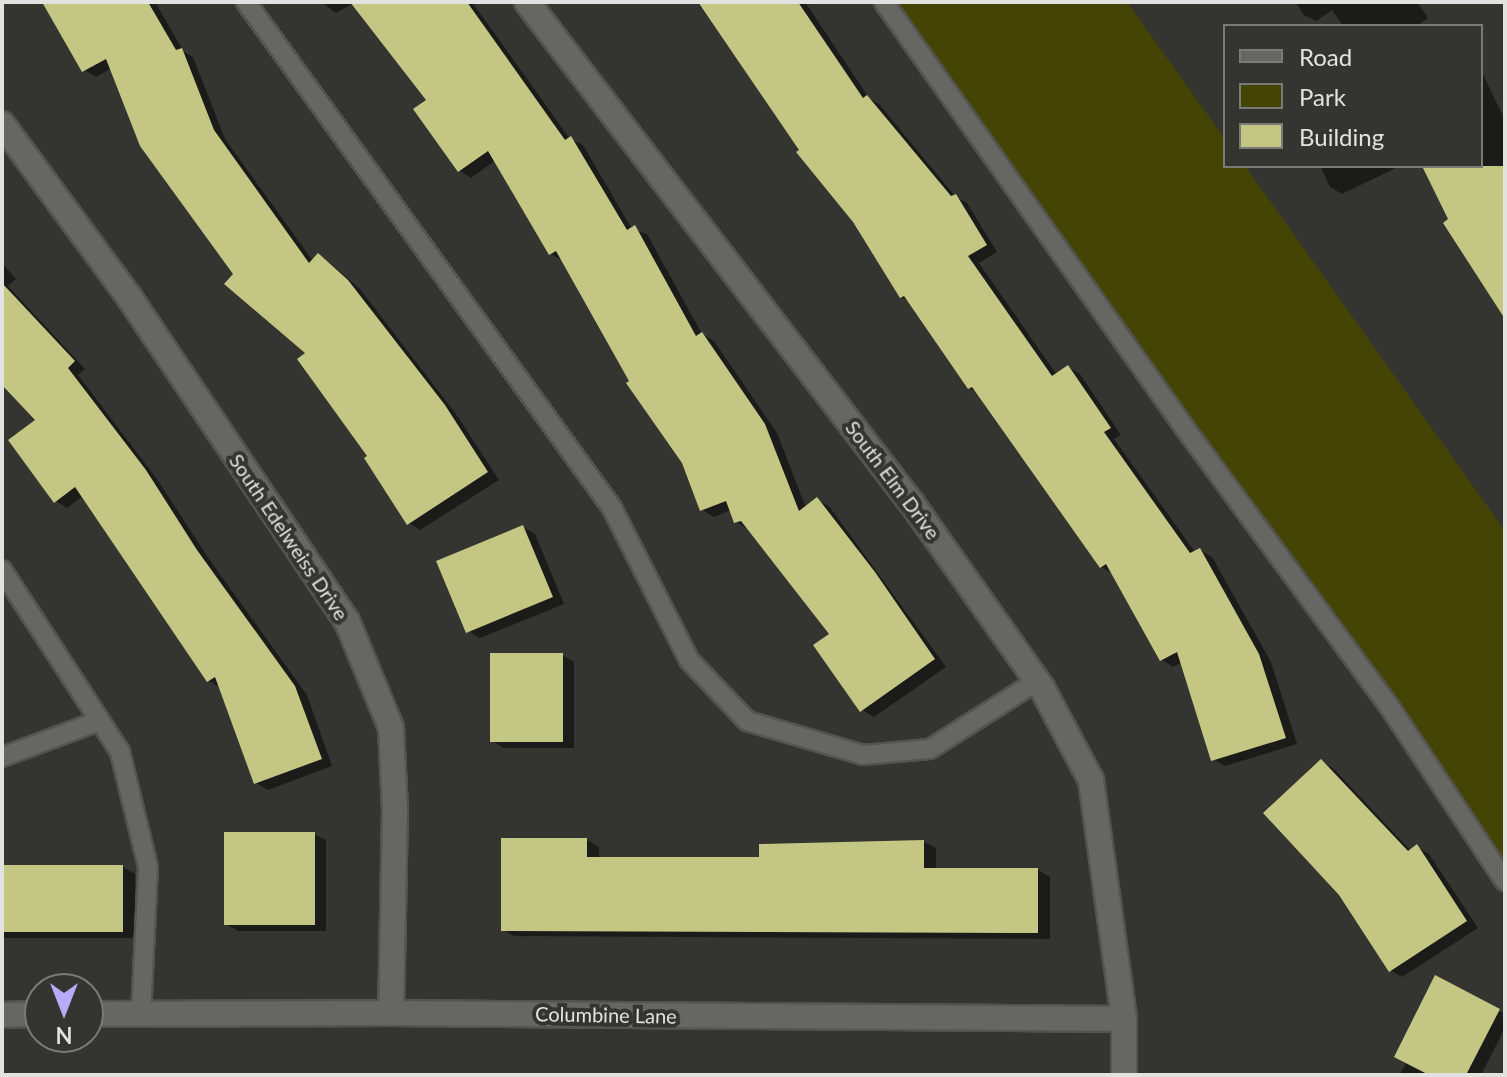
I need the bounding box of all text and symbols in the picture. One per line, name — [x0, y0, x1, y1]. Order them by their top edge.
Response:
legend — [1223, 24, 1483, 168]
text: Road — [1299, 42, 1352, 71]
text: Park — [1299, 82, 1346, 111]
text: Building — [1299, 122, 1384, 151]
street label: South Elm Drive — [841, 416, 945, 544]
street label: South Edelweiss Drive — [224, 449, 354, 625]
north arrow — [24, 973, 104, 1053]
street label: Columbine Lane — [535, 1002, 677, 1028]
text: N — [56, 1022, 72, 1049]

